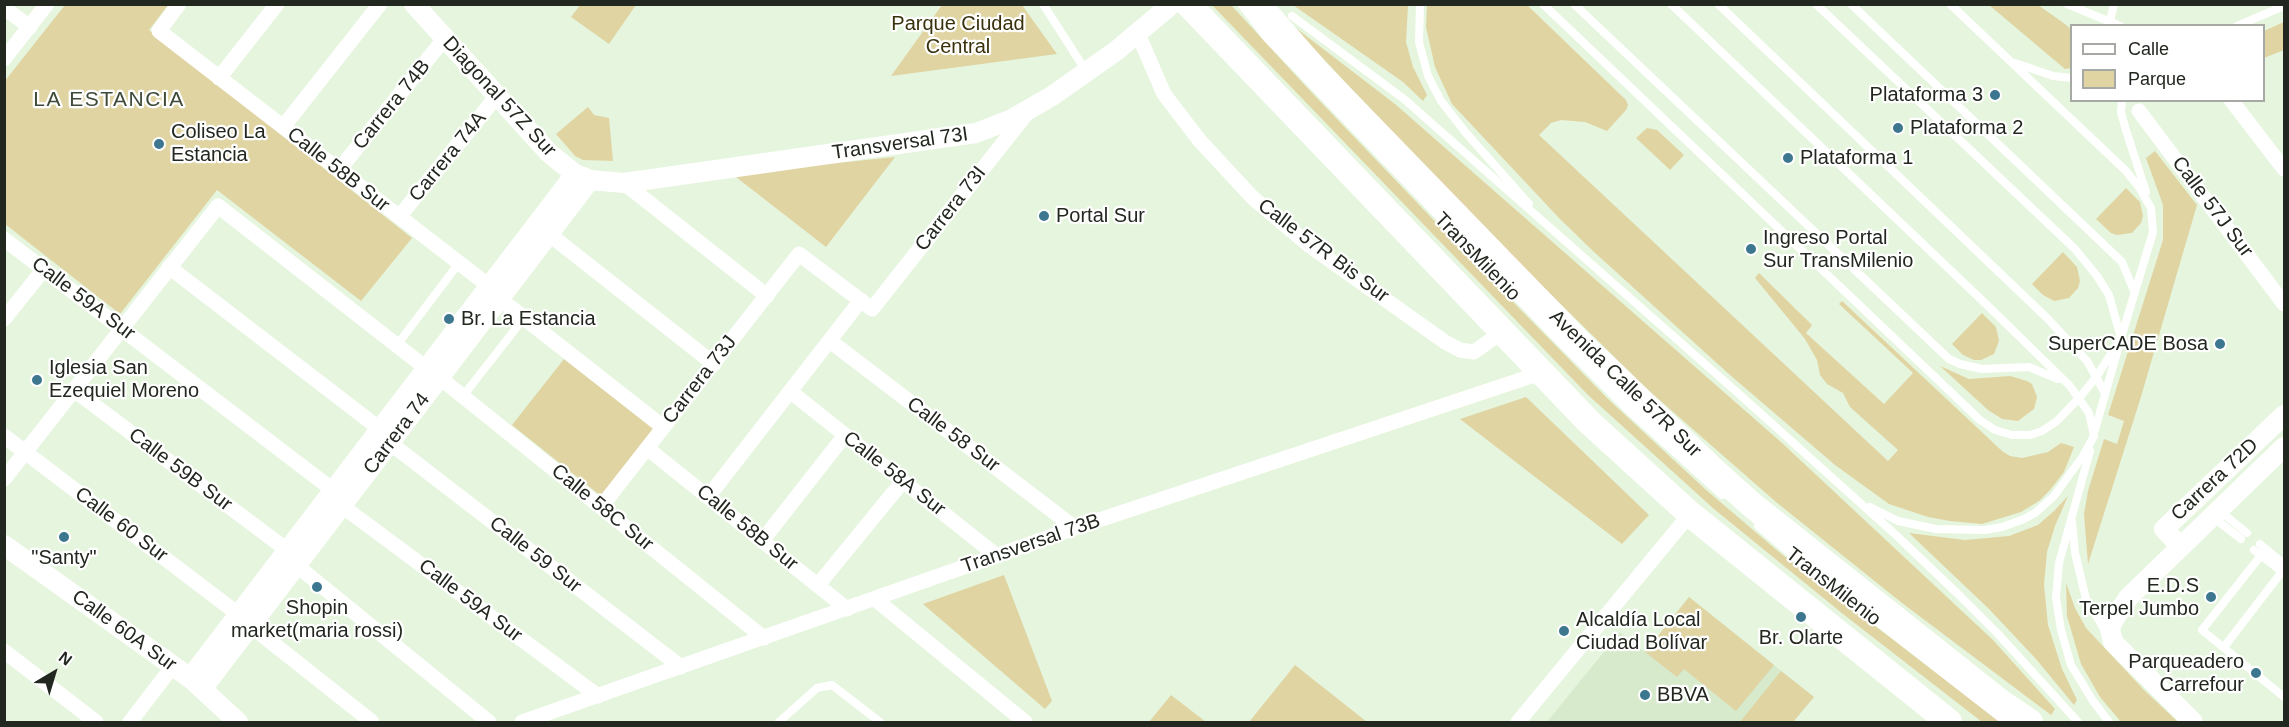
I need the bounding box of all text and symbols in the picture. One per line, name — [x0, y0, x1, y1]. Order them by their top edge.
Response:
park label: Parque Ciudad Central — [891, 12, 1025, 59]
legend — [2070, 24, 2265, 102]
street label: Diagonal 57Z Sur — [437, 32, 561, 162]
text: Calle — [2128, 39, 2169, 59]
street label: Carrera 74B — [348, 55, 436, 155]
text: Parque — [2128, 69, 2186, 89]
place label: Plataforma 3 — [1870, 83, 1983, 107]
district label: LA ESTANCIA — [33, 87, 185, 113]
marker: Plataforma 3 — [1988, 88, 2002, 102]
street label: Carrera 74A — [404, 107, 492, 207]
place label: Plataforma 2 — [1910, 116, 2023, 140]
place label: Coliseo La Estancia — [171, 120, 266, 167]
marker: Plataforma 2 — [1891, 121, 1905, 135]
street label: Calle 58B Sur — [282, 123, 394, 217]
street label: Transversal 73I — [830, 123, 970, 165]
marker: Coliseo La Estancia — [152, 137, 166, 151]
place label: Plataforma 1 — [1800, 146, 1913, 170]
marker: Plataforma 1 — [1781, 151, 1795, 165]
street label: Calle 57J Sur — [2166, 152, 2258, 262]
street label: Carrera 73I — [910, 162, 992, 256]
street label: Calle 57R Bis Sur — [1253, 194, 1393, 308]
place label: Portal Sur — [1056, 204, 1145, 228]
street label: TransMilenio — [1429, 208, 1525, 306]
marker: Portal Sur — [1037, 209, 1051, 223]
place label: Ingreso Portal Sur TransMilenio — [1763, 226, 1913, 273]
marker: Ingreso Portal Sur TransMilenio — [1744, 242, 1758, 256]
street label: Calle 59A Sur — [27, 252, 139, 346]
street label: Avenida Calle 57R Sur — [1544, 305, 1706, 463]
place label: Br. La Estancia — [461, 307, 596, 331]
marker: Br. La Estancia — [442, 312, 456, 326]
street label: Carrera 73J — [658, 331, 742, 429]
place label: SuperCADE Bosa — [2048, 332, 2208, 356]
marker: SuperCADE Bosa — [2213, 337, 2227, 351]
place label: Iglesia San Ezequiel Moreno — [49, 356, 199, 403]
marker: Iglesia San Ezequiel Moreno — [30, 373, 44, 387]
street label: Carrera 74 — [359, 389, 435, 479]
street label: Calle 58 Sur — [902, 392, 1004, 478]
street label: Calle 59B Sur — [124, 423, 236, 517]
street label: Calle 58A Sur — [838, 427, 950, 521]
street label: Carrera 72D — [2167, 434, 2263, 526]
street label: Calle 58C Sur — [546, 459, 658, 557]
street label: Calle 58B Sur — [691, 480, 803, 576]
street label: Calle 60 Sur — [70, 482, 172, 568]
street label: Transversal 73B — [959, 509, 1103, 579]
street label: Calle 59 Sur — [484, 512, 586, 598]
marker: "Santy" — [57, 530, 71, 544]
street label: TransMilenio — [1781, 543, 1885, 631]
place label: "Santy" — [31, 546, 97, 570]
street label: Calle 59A Sur — [414, 554, 526, 648]
place label: E.D.S Terpel Jumbo — [2079, 574, 2199, 621]
marker: Shopin market(maria rossi) — [310, 580, 324, 594]
street label: Calle 60A Sur — [67, 585, 181, 677]
marker: E.D.S Terpel Jumbo — [2204, 590, 2218, 604]
place label: Shopin market(maria rossi) — [231, 596, 403, 643]
place label: Alcaldía Local Ciudad Bolívar — [1576, 608, 1707, 655]
marker: Br. Olarte — [1794, 610, 1808, 624]
marker: Alcaldía Local Ciudad Bolívar — [1557, 624, 1571, 638]
place label: Br. Olarte — [1759, 626, 1843, 650]
north arrow — [24, 643, 84, 703]
text: N — [56, 648, 75, 669]
place label: Parqueadero Carrefour — [2128, 650, 2244, 697]
marker: Parqueadero Carrefour — [2249, 666, 2263, 680]
place label: BBVA — [1657, 683, 1709, 707]
marker: BBVA — [1638, 688, 1652, 702]

